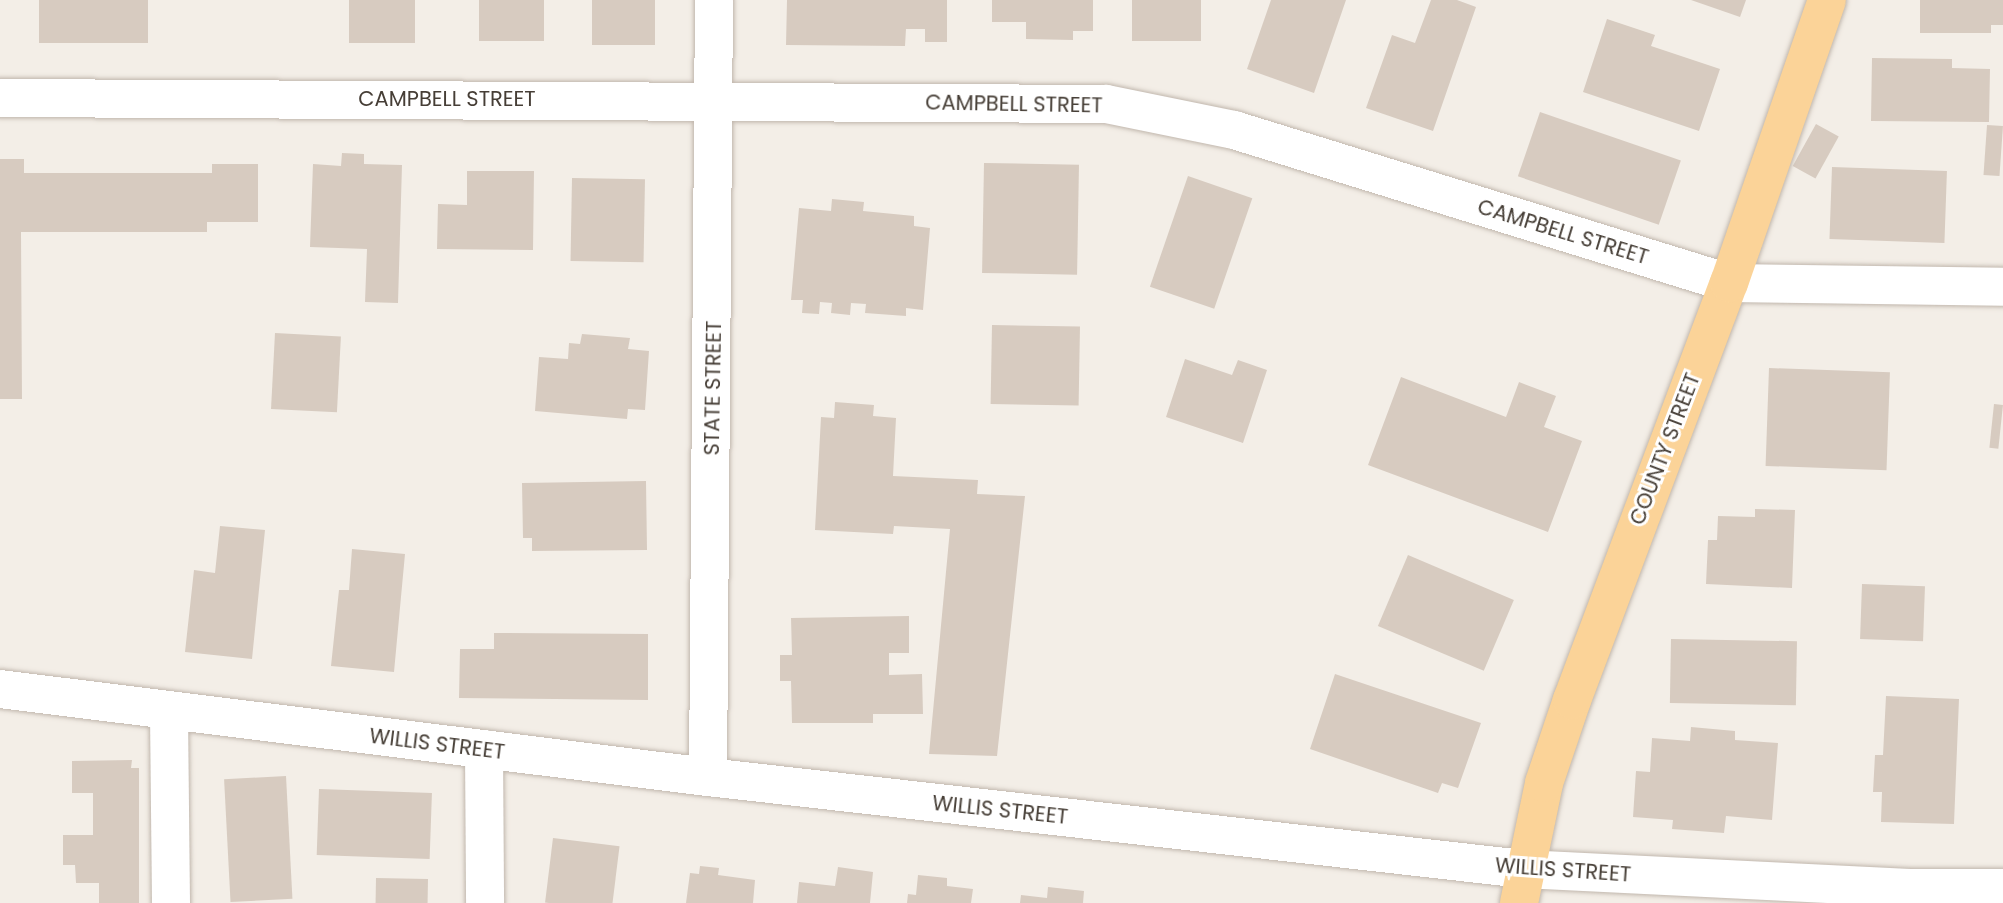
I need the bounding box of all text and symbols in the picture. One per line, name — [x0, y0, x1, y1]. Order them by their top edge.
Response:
street label: CAMPBELL STREET — [358, 86, 536, 112]
street label: CAMPBELL STREET — [925, 90, 1103, 118]
street label: CAMPBELL STREET — [1475, 194, 1651, 270]
street label: STATE STREET — [699, 320, 727, 456]
street label: COUNTY STREET — [1625, 370, 1705, 528]
street label: WILLIS STREET — [368, 723, 506, 765]
street label: WILLIS STREET — [931, 790, 1069, 830]
street label: WILLIS STREET — [1494, 853, 1632, 887]

